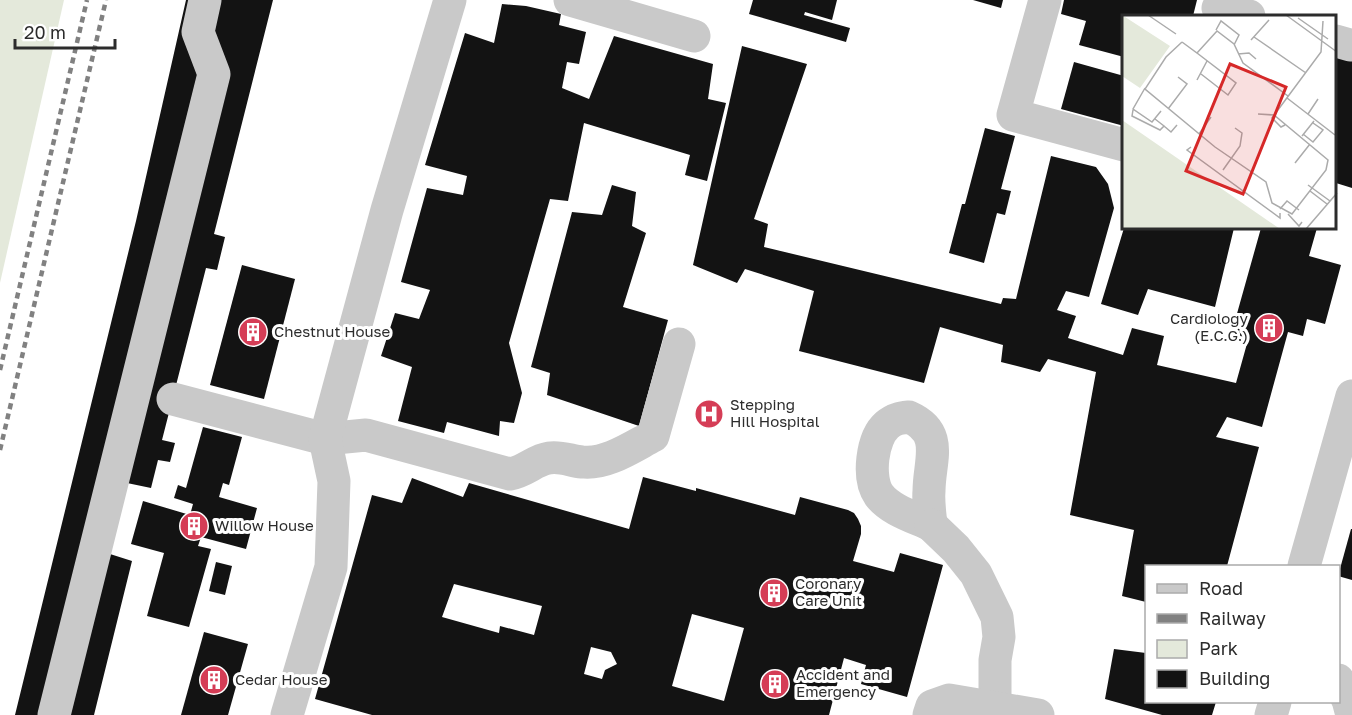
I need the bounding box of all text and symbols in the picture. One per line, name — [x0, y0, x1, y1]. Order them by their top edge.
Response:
scale bar — [15, 12, 116, 50]
inset map — [1122, 15, 1337, 230]
text: 20 m — [24, 21, 66, 43]
place label: Cardiology (E.C.G.) — [1170, 309, 1249, 344]
building icon: Cardiology (E.C.G.) — [1253, 312, 1285, 344]
building icon: Chestnut House — [237, 316, 269, 348]
place label: Chestnut House — [274, 322, 391, 340]
place label: Stepping Hill Hospital — [730, 395, 820, 430]
hospital icon: Stepping Hill Hospital — [693, 398, 725, 430]
building icon: Willow House — [178, 510, 210, 542]
place label: Willow House — [215, 516, 314, 534]
legend — [1145, 565, 1340, 703]
place label: Coronary Care Unit — [795, 574, 862, 609]
building icon: Coronary Care Unit — [758, 577, 790, 609]
text: Road — [1199, 577, 1243, 599]
text: Railway — [1199, 607, 1266, 629]
text: Park — [1199, 637, 1238, 659]
building icon: Cedar House — [198, 664, 230, 696]
place label: Accident and Emergency — [796, 665, 890, 700]
text: Building — [1199, 667, 1270, 689]
building icon: Accident and Emergency — [759, 668, 791, 700]
place label: Cedar House — [235, 670, 328, 688]

